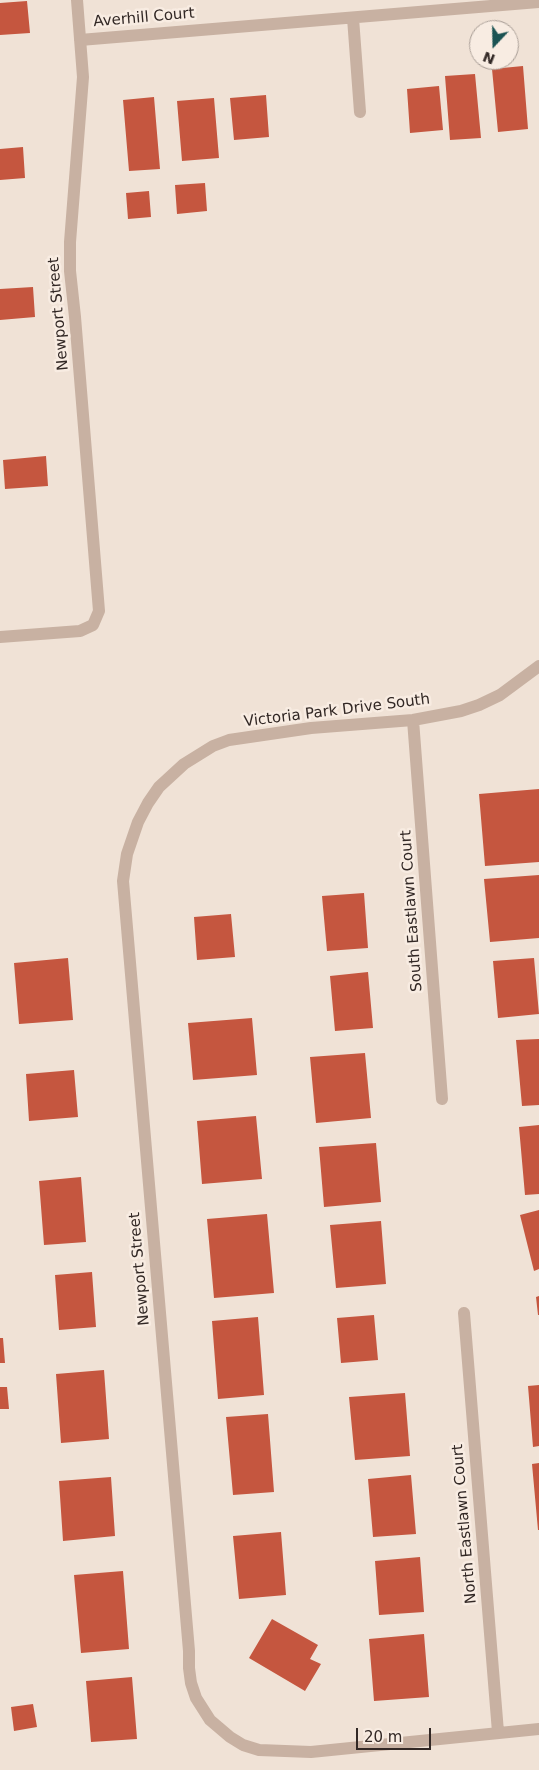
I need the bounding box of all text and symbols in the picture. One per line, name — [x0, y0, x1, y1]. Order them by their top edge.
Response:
street label: Averhill Court — [93, 5, 195, 31]
north arrow — [469, 20, 519, 70]
text: N — [481, 49, 497, 68]
street label: Newport Street — [45, 257, 73, 371]
street label: Victoria Park Drive South — [243, 691, 431, 731]
street label: South Eastlawn Court — [397, 830, 427, 992]
street label: Newport Street — [126, 1212, 154, 1326]
street label: North Eastlawn Court — [449, 1443, 481, 1605]
scale bar — [359, 1718, 434, 1750]
text: 20 m — [364, 1728, 402, 1746]

